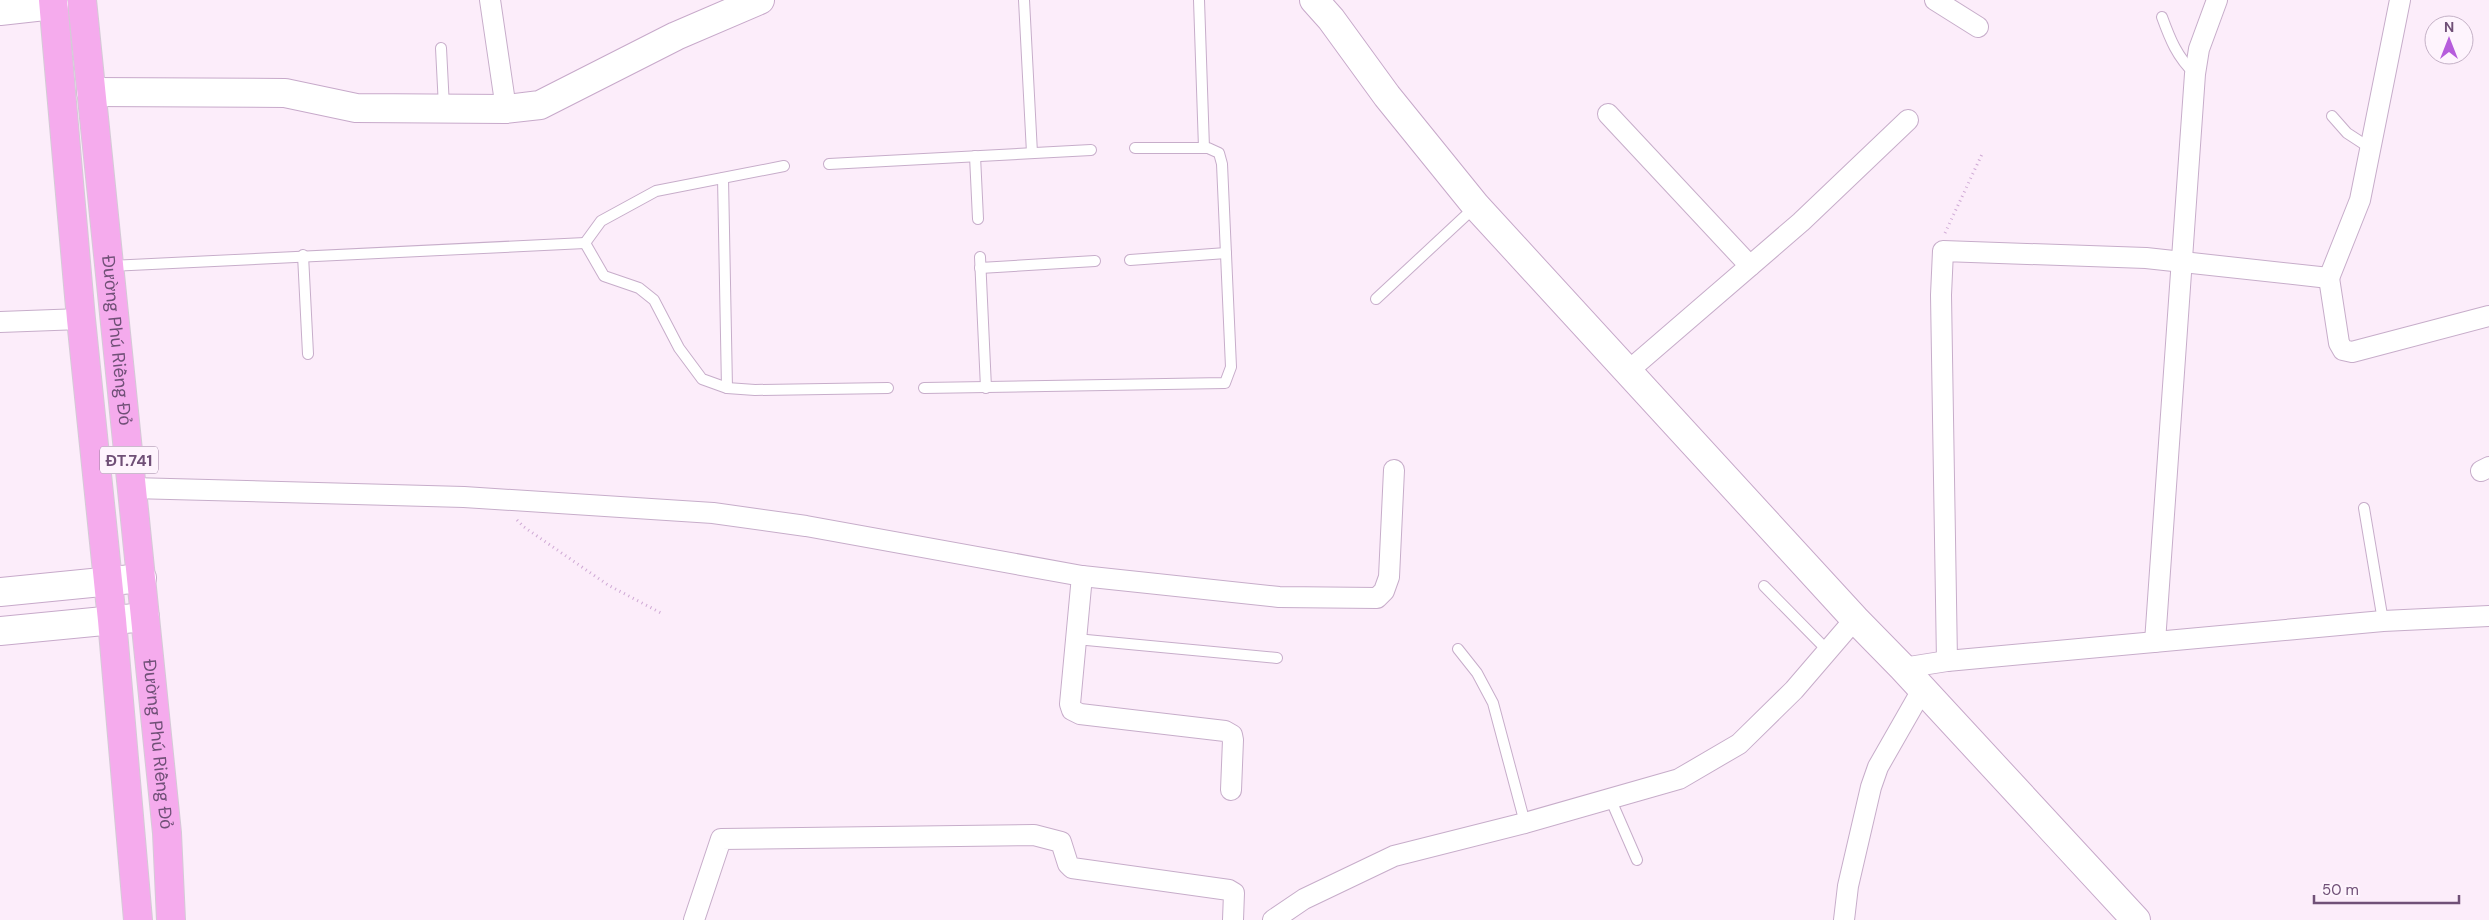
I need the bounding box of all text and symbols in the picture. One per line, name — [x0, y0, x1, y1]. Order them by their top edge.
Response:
north arrow — [2424, 15, 2474, 65]
text: N — [2444, 18, 2454, 36]
street label: Đường Phú Riềng Đỏ — [96, 254, 137, 427]
road number: ĐT.741 — [100, 446, 158, 474]
street label: Đường Phú Riềng Đỏ — [137, 658, 179, 830]
scale bar — [2314, 872, 2459, 904]
text: 50 m — [2322, 880, 2359, 900]

